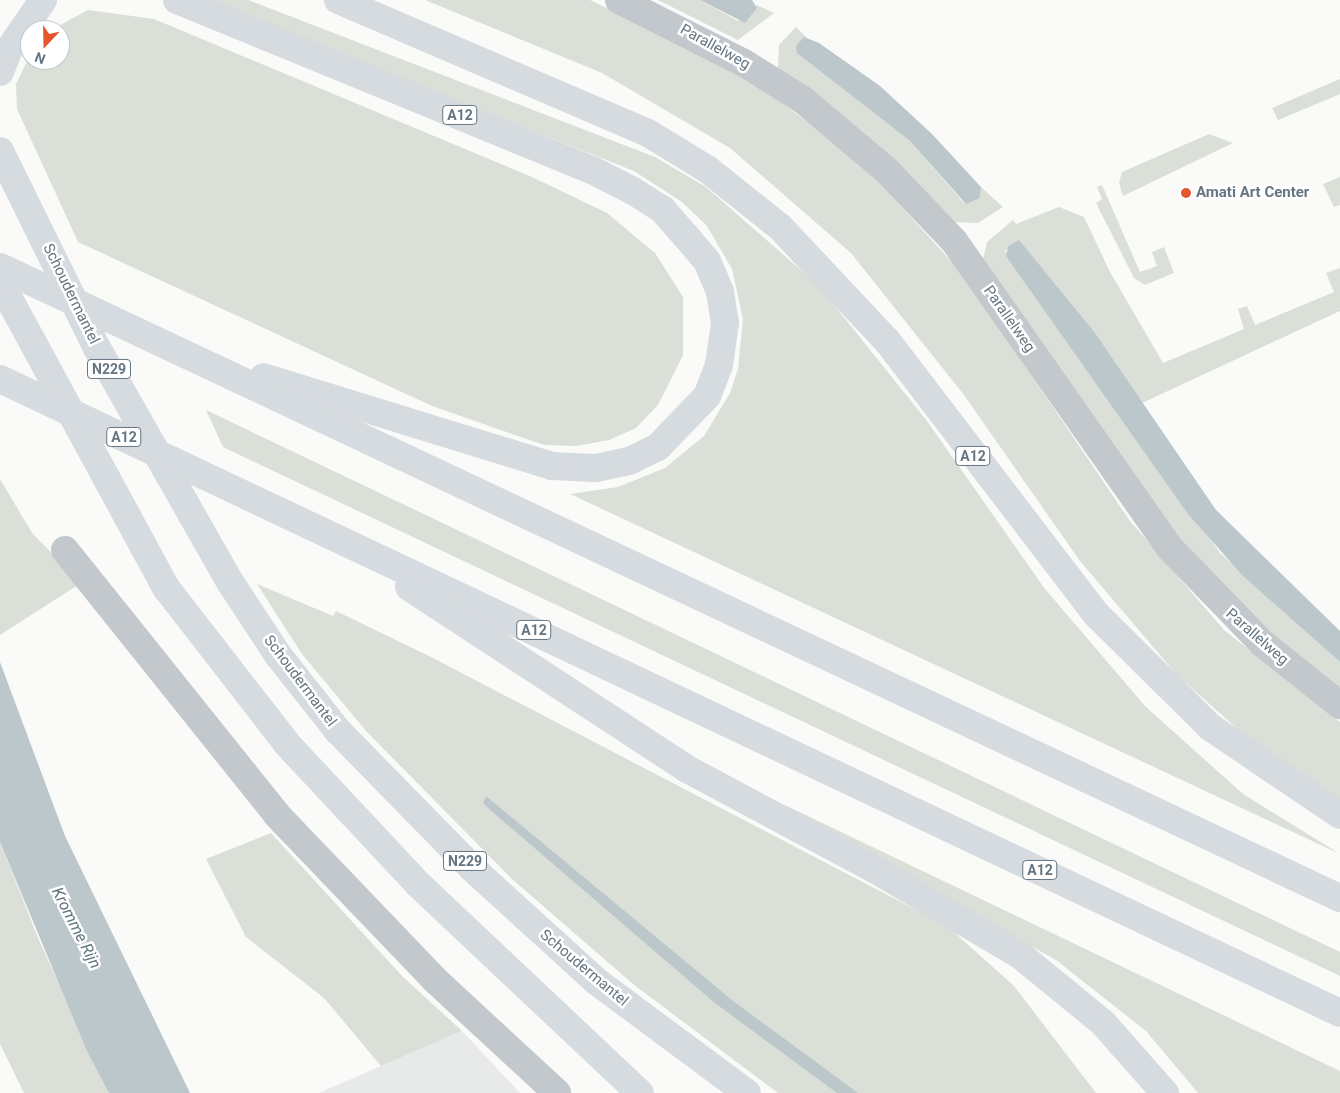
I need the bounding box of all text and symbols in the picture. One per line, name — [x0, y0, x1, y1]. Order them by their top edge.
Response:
north arrow — [20, 20, 70, 70]
street label: Parallelweg — [677, 20, 753, 74]
text: N — [33, 49, 47, 67]
road number: A12 — [441, 104, 479, 126]
place label: Amati Art Center — [1196, 184, 1309, 202]
marker: Amati Art Center — [1180, 187, 1192, 199]
street label: Schoudermantel — [39, 241, 103, 347]
street label: Parallelweg — [980, 282, 1038, 356]
road number: N229 — [86, 358, 132, 380]
road number: A12 — [105, 426, 143, 448]
road number: A12 — [954, 444, 992, 468]
street label: Parallelweg — [1222, 605, 1292, 669]
road number: A12 — [515, 618, 553, 642]
street label: Schoudermantel — [260, 632, 340, 730]
road number: N229 — [442, 849, 488, 872]
road number: A12 — [1021, 858, 1059, 882]
water label: Kromme Rijn — [47, 884, 105, 972]
street label: Schoudermantel — [536, 926, 632, 1010]

